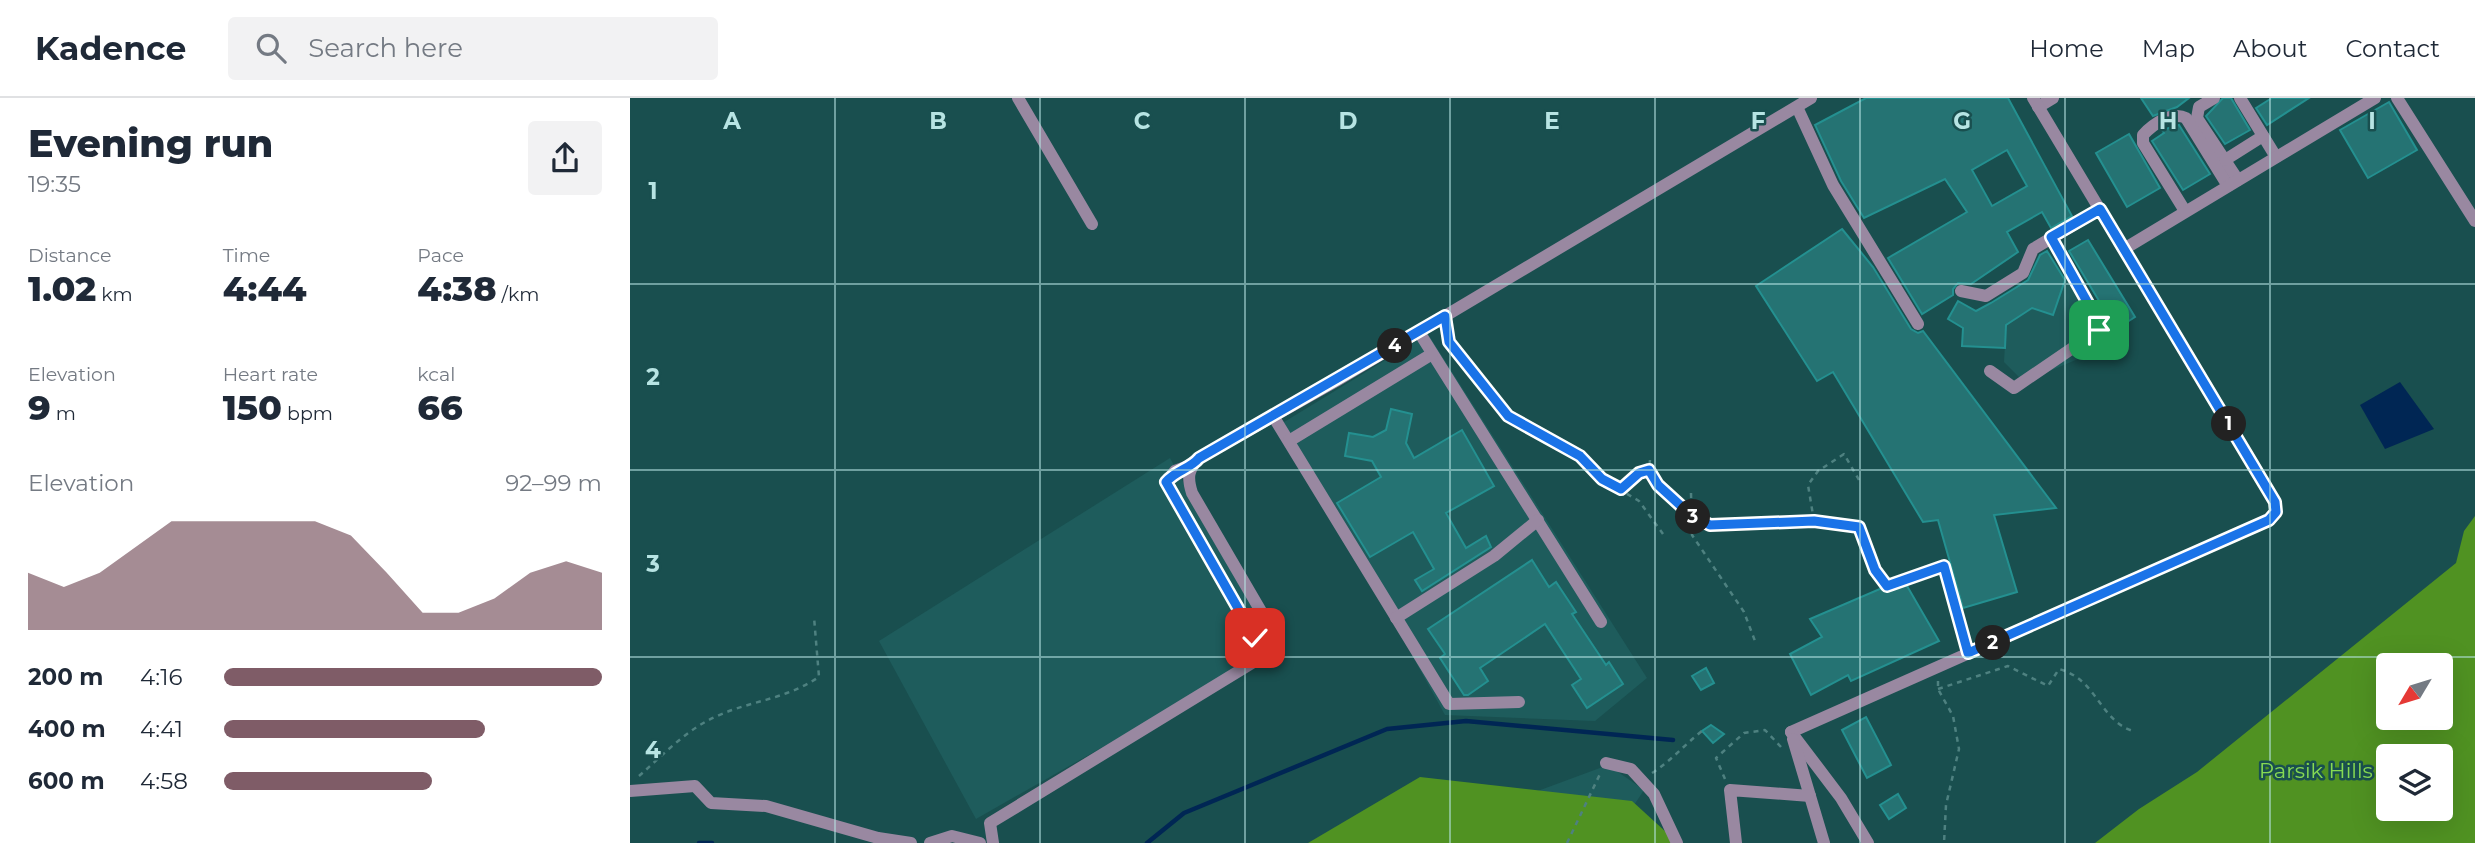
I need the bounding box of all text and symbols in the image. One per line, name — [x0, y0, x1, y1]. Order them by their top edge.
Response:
search box — [228, 17, 718, 80]
text: Kadence — [35, 28, 186, 68]
icon: search — [252, 29, 290, 67]
text: Search here — [308, 32, 463, 64]
text: Home — [2029, 34, 2104, 63]
text: Map — [2142, 34, 2195, 63]
text: About — [2233, 34, 2307, 63]
text: Contact — [2345, 34, 2440, 63]
text: A — [722, 107, 741, 135]
text: B — [929, 107, 947, 135]
text: C — [1134, 107, 1151, 135]
text: D — [1339, 107, 1358, 135]
text: E — [1544, 107, 1560, 135]
text: F — [1751, 107, 1766, 135]
text: G — [1953, 107, 1971, 135]
text: H — [2159, 107, 2177, 135]
text: I — [2368, 107, 2376, 135]
text: Evening run — [28, 120, 273, 167]
button: share — [528, 121, 602, 195]
text: 19:35 — [28, 170, 81, 198]
text: 1 — [648, 177, 658, 205]
text: Distance — [28, 244, 111, 267]
text: Time — [223, 244, 270, 267]
text: Pace — [417, 244, 464, 267]
text: 1.02 — [28, 267, 96, 310]
text: 4:44 — [223, 267, 306, 310]
text: 4:38 — [417, 267, 497, 310]
text: km — [96, 283, 133, 306]
text: /km — [497, 283, 539, 306]
pin — [2069, 300, 2129, 360]
icon: arrive — [2080, 311, 2118, 349]
pin: 4 — [1378, 328, 1412, 364]
text: 4 — [1388, 334, 1401, 357]
text: Elevation — [28, 363, 116, 386]
text: Heart rate — [223, 363, 318, 386]
text: kcal — [417, 363, 455, 386]
text: 2 — [646, 363, 660, 391]
text: 9 — [28, 386, 51, 429]
text: 150 — [223, 386, 282, 429]
text: 66 — [417, 386, 463, 429]
text: m — [51, 402, 76, 425]
text: bpm — [282, 402, 333, 425]
pin: 1 — [2212, 406, 2246, 442]
text: 1 — [2225, 412, 2232, 435]
text: Elevation — [28, 469, 134, 497]
text: 92–99 m — [505, 469, 602, 497]
pin: 3 — [1676, 500, 1710, 534]
text: 3 — [1687, 505, 1698, 528]
text: 3 — [645, 550, 660, 578]
pin — [1225, 608, 1285, 668]
icon: check — [1236, 619, 1274, 657]
pin: 2 — [1976, 626, 2010, 660]
text: 2 — [1987, 631, 1998, 654]
north arrow — [2376, 653, 2454, 730]
map controls — [2376, 653, 2453, 821]
text: 200 m — [28, 663, 103, 691]
text: 4:16 — [140, 663, 183, 691]
text: 400 m — [28, 715, 106, 743]
text: 4:41 — [140, 715, 183, 743]
text: 4 — [645, 736, 661, 764]
button: layers — [2376, 744, 2453, 821]
park label: Parsik Hills — [2259, 758, 2373, 783]
text: 600 m — [28, 767, 105, 795]
text: 4:58 — [140, 767, 188, 795]

